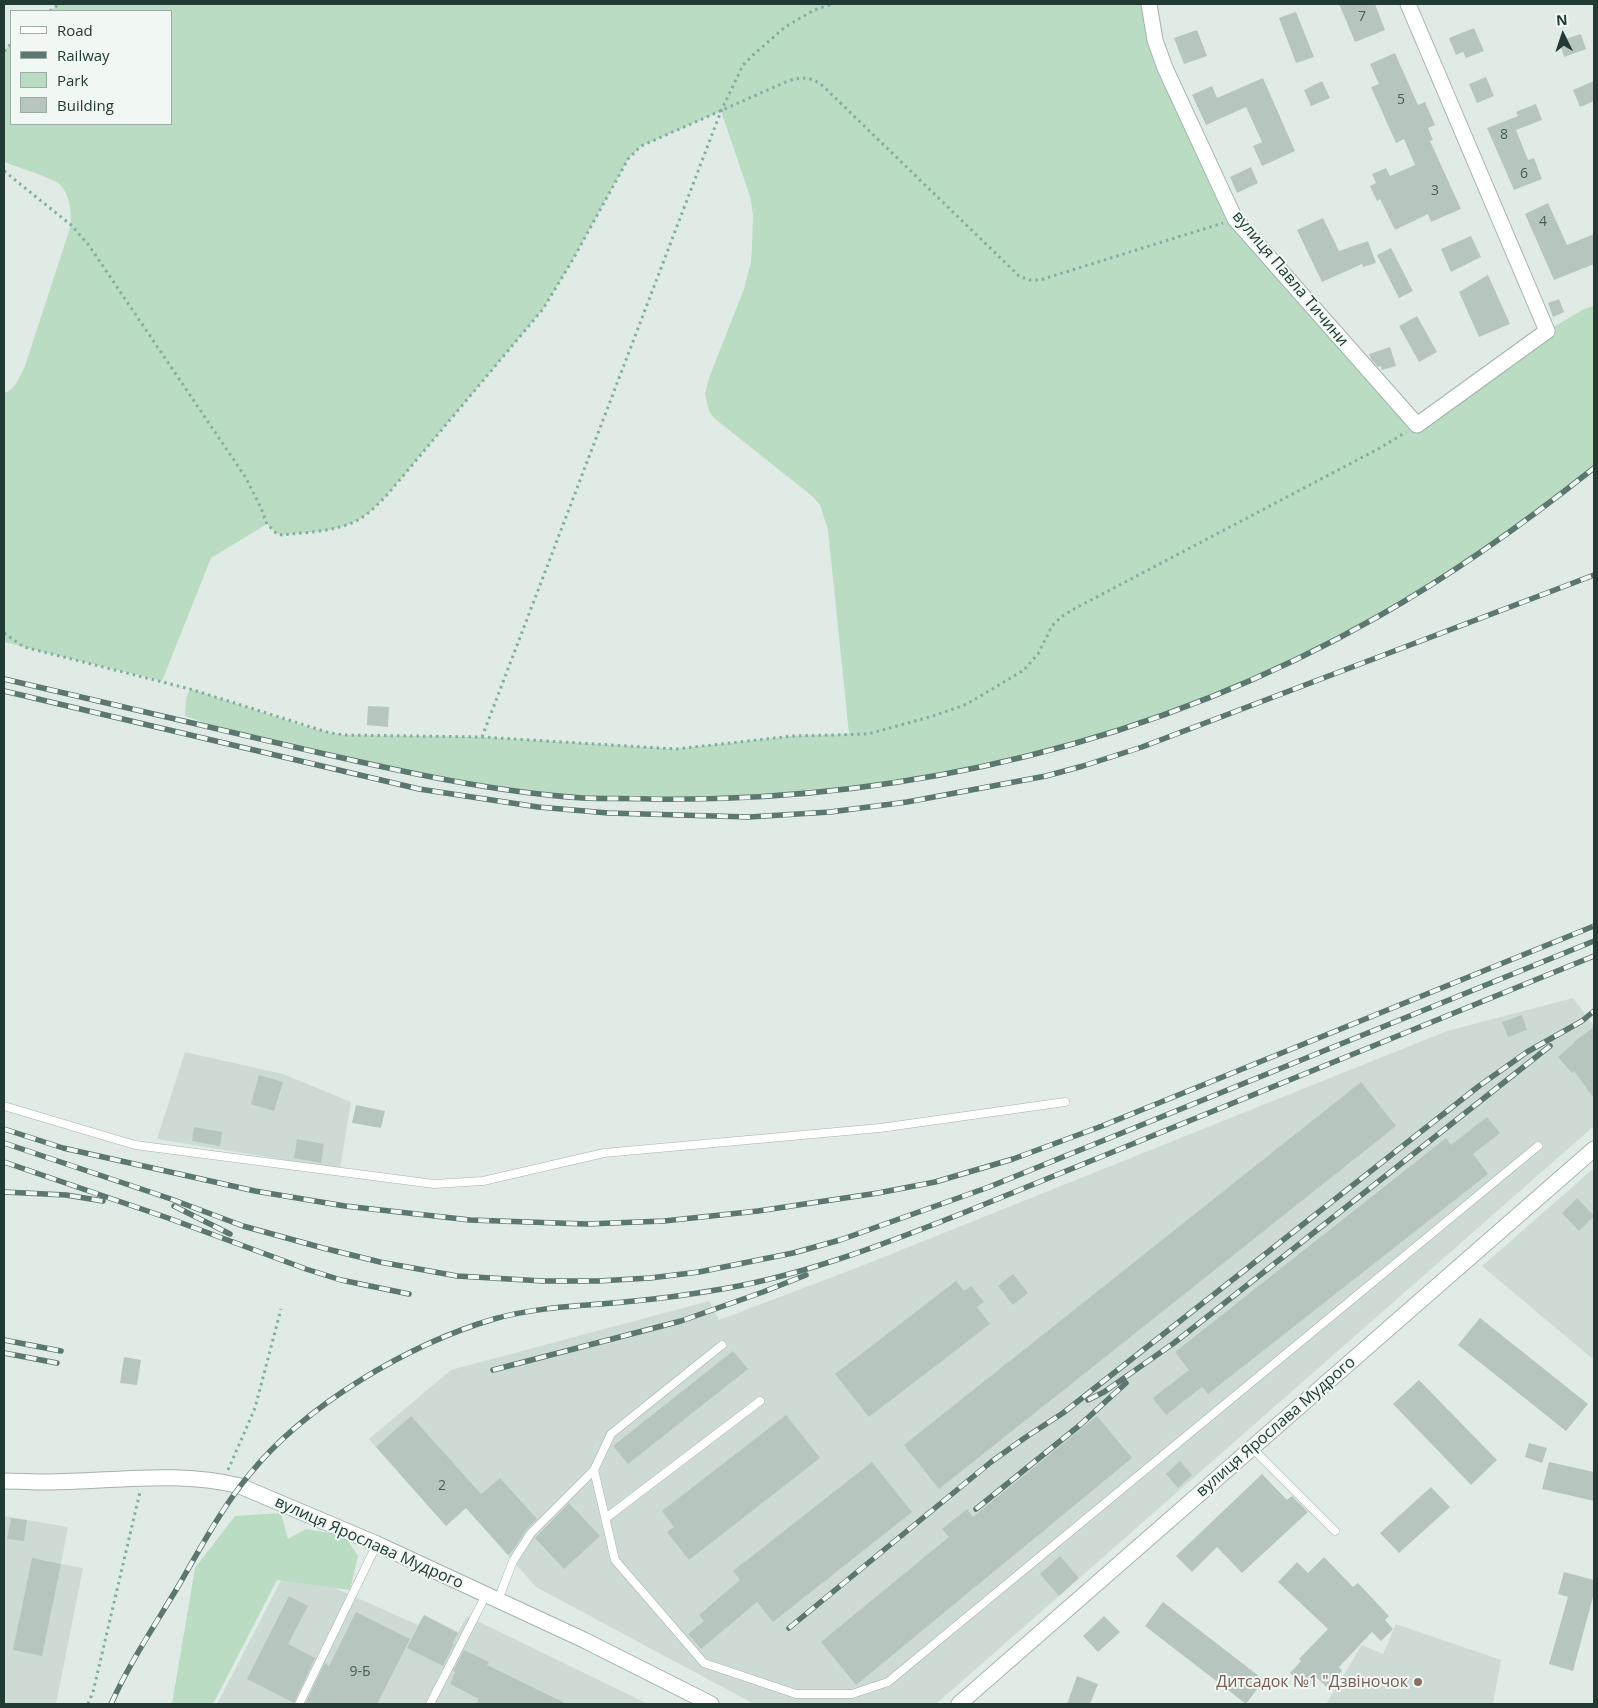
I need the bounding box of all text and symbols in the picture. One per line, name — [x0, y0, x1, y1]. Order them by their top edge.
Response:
house number: 7 — [1358, 9, 1366, 25]
legend — [10, 10, 172, 125]
north arrow — [1538, 10, 1588, 60]
text: N — [1556, 10, 1568, 29]
text: Road — [57, 20, 93, 40]
text: Railway — [57, 45, 110, 65]
text: Park — [57, 70, 88, 90]
house number: 5 — [1397, 92, 1405, 108]
text: Building — [57, 95, 114, 115]
house number: 8 — [1500, 127, 1508, 143]
house number: 6 — [1520, 166, 1528, 182]
house number: 3 — [1431, 183, 1439, 199]
street label: вулиця Павла Тичини — [1228, 207, 1352, 351]
house number: 4 — [1539, 214, 1547, 230]
street label: вулиця Ярослава Мудрого — [1193, 1353, 1359, 1501]
house number: 2 — [438, 1478, 446, 1494]
street label: вулиця Ярослава Мудрого — [272, 1493, 466, 1593]
house number: 9-Б — [349, 1664, 371, 1680]
place label: Дитсадок №1 "Дзвіночок — [1216, 1672, 1408, 1692]
marker: Дитсадок №1 "Дзвіночок — [1412, 1676, 1424, 1688]

